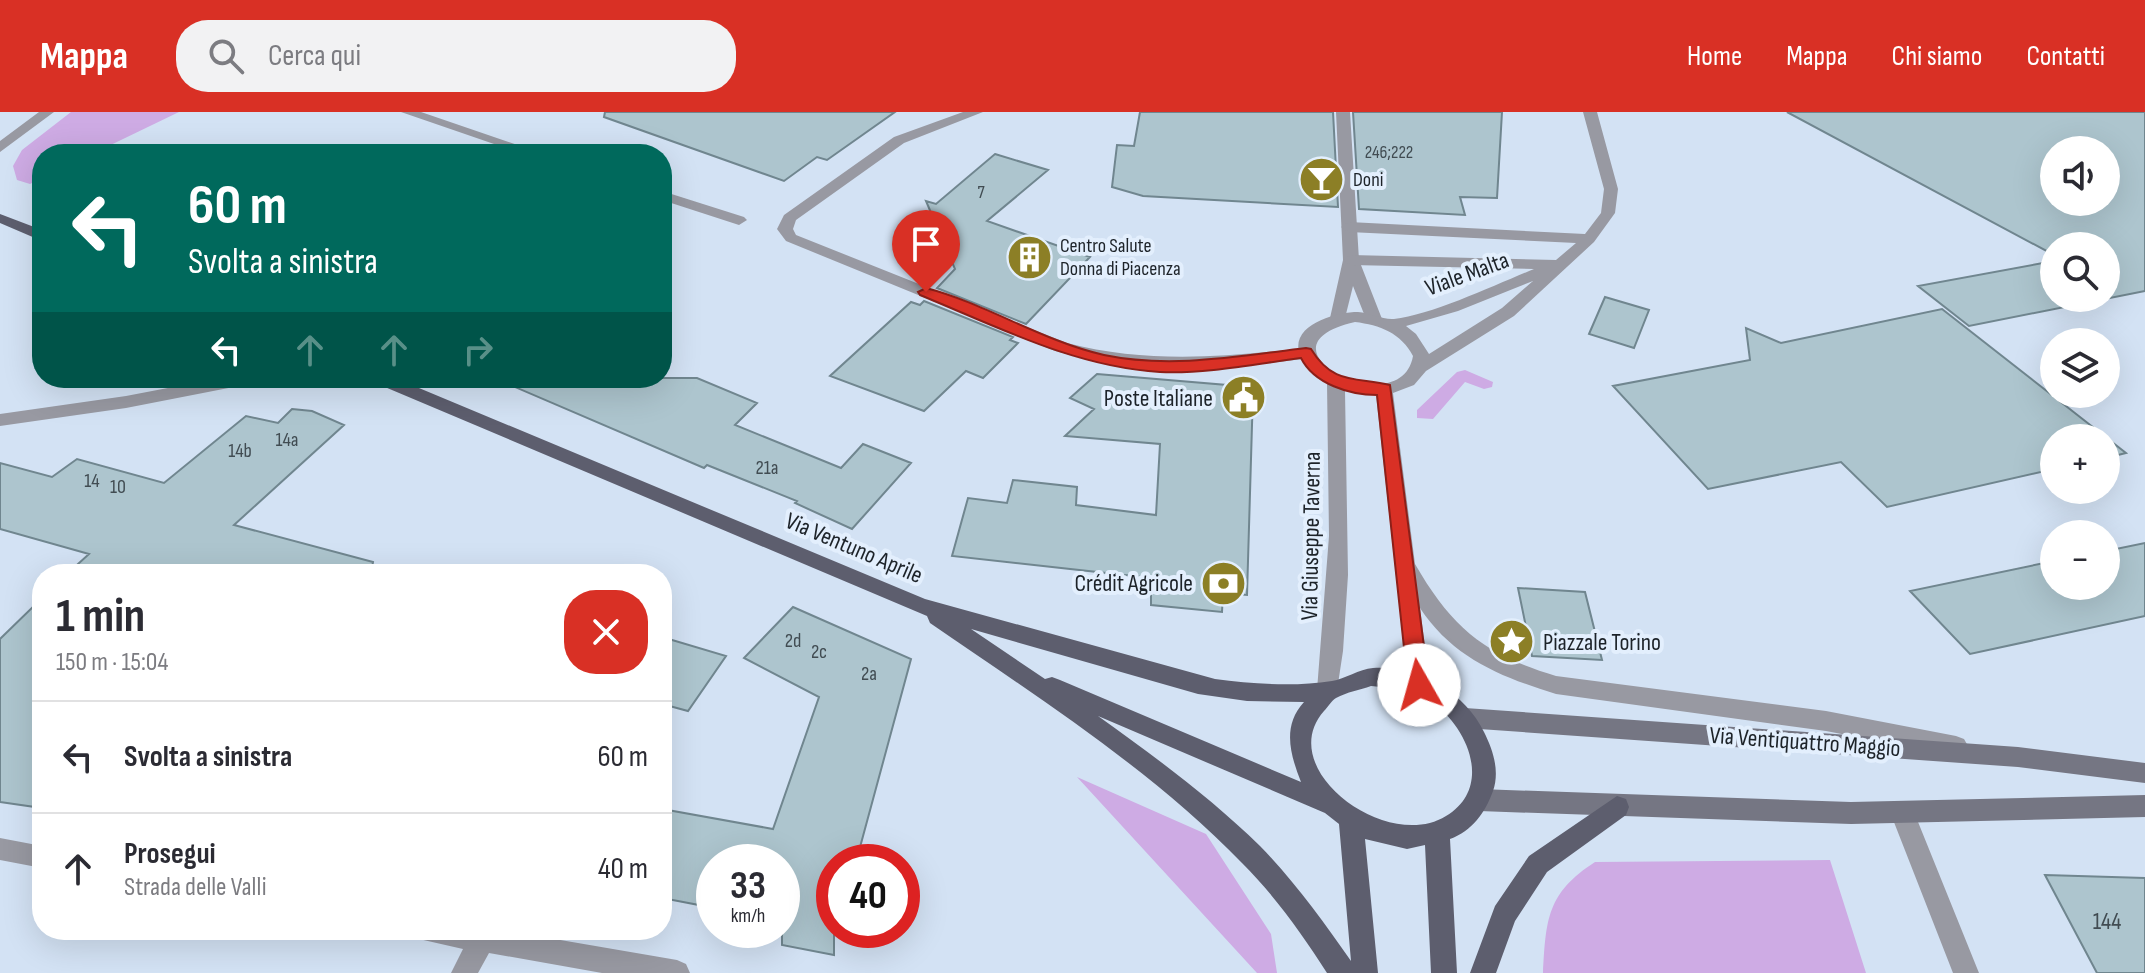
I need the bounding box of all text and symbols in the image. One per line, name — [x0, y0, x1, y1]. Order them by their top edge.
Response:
search box — [176, 20, 736, 92]
text: Mappa — [40, 34, 128, 79]
icon: search — [204, 34, 248, 78]
text: Cerca qui — [268, 38, 361, 74]
text: Home — [1687, 40, 1742, 73]
text: Mappa — [1786, 40, 1848, 73]
text: Chi siamo — [1892, 40, 1982, 73]
text: Contatti — [2026, 40, 2105, 73]
map controls — [2040, 136, 2120, 600]
button: sound — [2040, 136, 2120, 216]
house number: 246;222 — [1365, 142, 1413, 163]
bar icon: Doni — [1298, 156, 1346, 204]
place label: Doni — [1353, 168, 1383, 192]
text: 60 m — [188, 173, 287, 240]
icon: left — [56, 176, 160, 280]
house number: 7 — [977, 182, 985, 203]
pin — [892, 210, 960, 292]
icon: arrive — [904, 222, 948, 266]
button: search — [2040, 232, 2120, 312]
building icon: Centro Salute Donna di Piacenza — [1005, 233, 1053, 281]
place label: Centro Salute Donna di Piacenza — [1060, 234, 1181, 281]
text: Svolta a sinistra — [188, 241, 378, 284]
street label: Viale Malta — [1421, 246, 1513, 302]
icon: left — [204, 328, 248, 372]
icon: ahead — [288, 328, 332, 372]
icon: ahead — [372, 328, 416, 372]
icon: right — [456, 328, 500, 372]
button: layers — [2040, 328, 2120, 408]
public building icon: Poste Italiane — [1220, 374, 1268, 422]
place label: Poste Italiane — [1104, 384, 1213, 413]
button: + — [2040, 424, 2120, 504]
house number: 14a — [275, 428, 299, 452]
house number: 14b — [228, 439, 252, 463]
street label: Via Giuseppe Taverna — [1295, 451, 1327, 621]
house number: 21a — [755, 456, 779, 480]
house number: 14 — [84, 469, 100, 493]
house number: 10 — [110, 475, 126, 499]
street label: Via Ventuno Aprile — [781, 506, 927, 590]
button: − — [2040, 520, 2120, 600]
bank icon: Crédit Agricole — [1200, 559, 1248, 607]
place label: Crédit Agricole — [1075, 569, 1193, 598]
text: 1 min — [56, 588, 145, 645]
button: close — [564, 590, 648, 674]
place icon: Piazzale Torino — [1488, 618, 1536, 666]
place label: Piazzale Torino — [1543, 628, 1661, 657]
house number: 2d — [785, 629, 801, 653]
house number: 2c — [811, 640, 827, 664]
position arrow — [1377, 643, 1461, 727]
text: 150 m · 15:04 — [56, 647, 168, 678]
house number: 2a — [861, 662, 877, 686]
street label: Via Ventiquattro Maggio — [1708, 721, 1902, 763]
icon: left — [56, 735, 100, 779]
text: Svolta a sinistra — [124, 739, 292, 775]
text: 60 m — [597, 739, 648, 775]
text: Prosegui — [124, 836, 216, 872]
speed limit sign: 40 — [816, 844, 920, 948]
icon: ahead — [56, 847, 100, 891]
text: 40 m — [598, 851, 648, 887]
text: 33 — [730, 862, 766, 910]
text: Strada delle Valli — [124, 872, 267, 903]
text: km/h — [731, 904, 765, 928]
house number: 144 — [2093, 907, 2121, 936]

